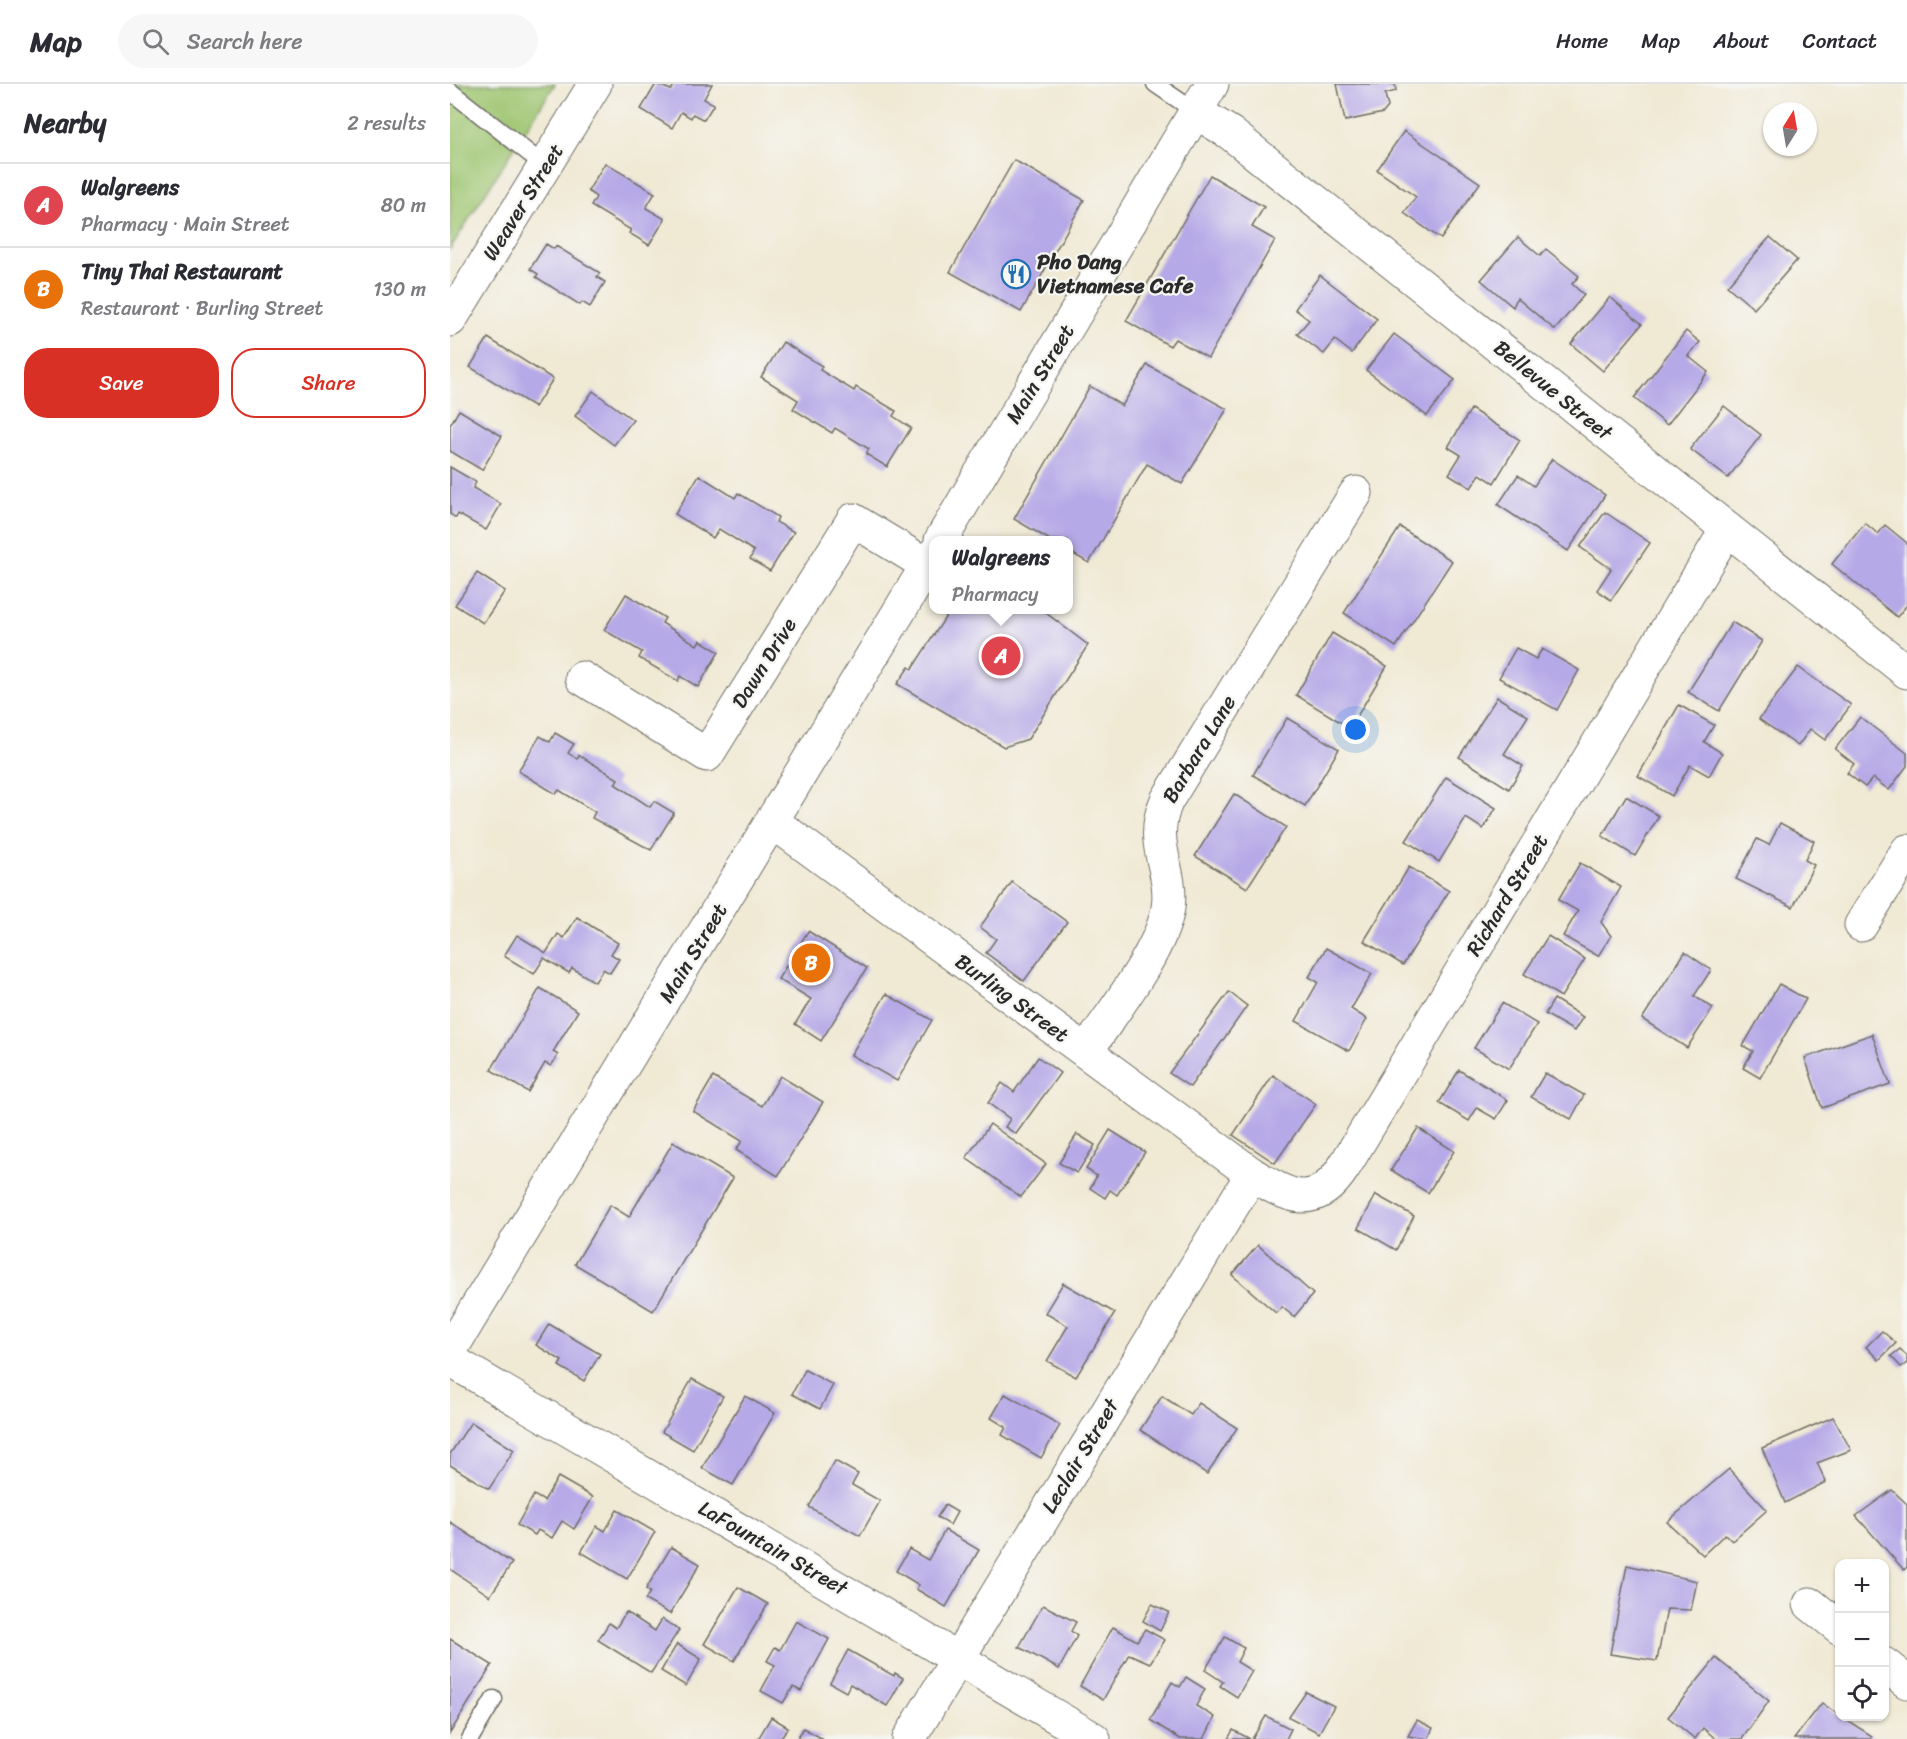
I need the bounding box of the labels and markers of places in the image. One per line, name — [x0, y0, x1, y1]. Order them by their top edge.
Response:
place label: Pho Dang Vietnamese Cafe — [1037, 243, 1194, 305]
restaurant icon: Pho Dang Vietnamese Cafe — [1000, 258, 1032, 290]
pin: A — [982, 634, 1020, 678]
pin: B — [792, 940, 830, 986]

